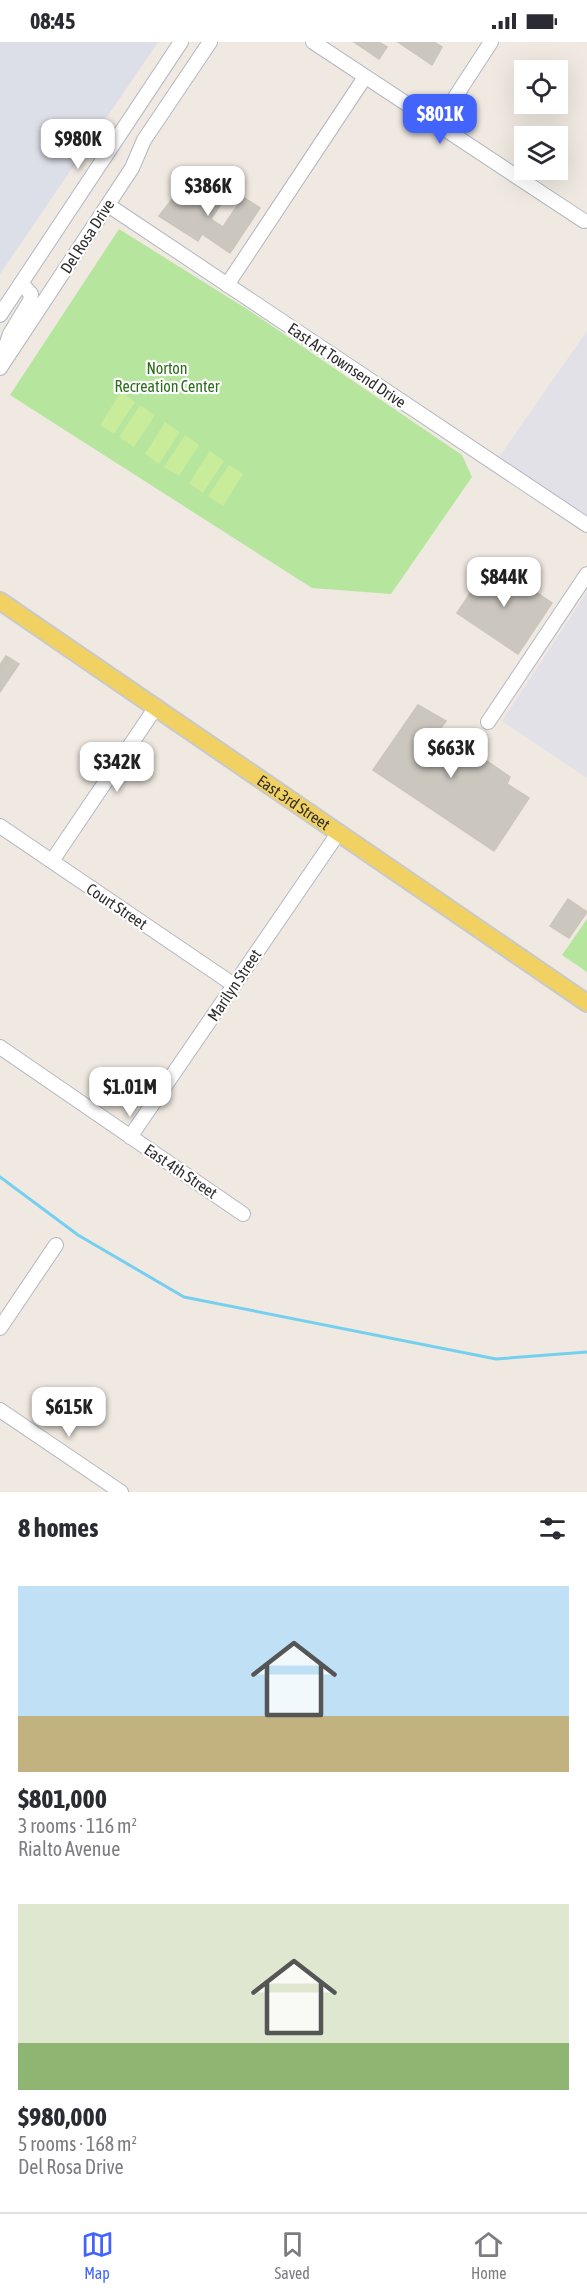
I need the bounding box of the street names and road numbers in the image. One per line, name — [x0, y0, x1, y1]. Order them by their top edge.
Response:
street label: Del Rosa Drive — [56, 196, 118, 276]
street label: East Art Townsend Drive — [285, 319, 409, 411]
street label: East 3rd Street — [254, 771, 334, 834]
street label: Court Street — [83, 879, 151, 933]
street label: Marilyn Street — [204, 946, 266, 1025]
street label: East 4th Street — [141, 1140, 221, 1202]

